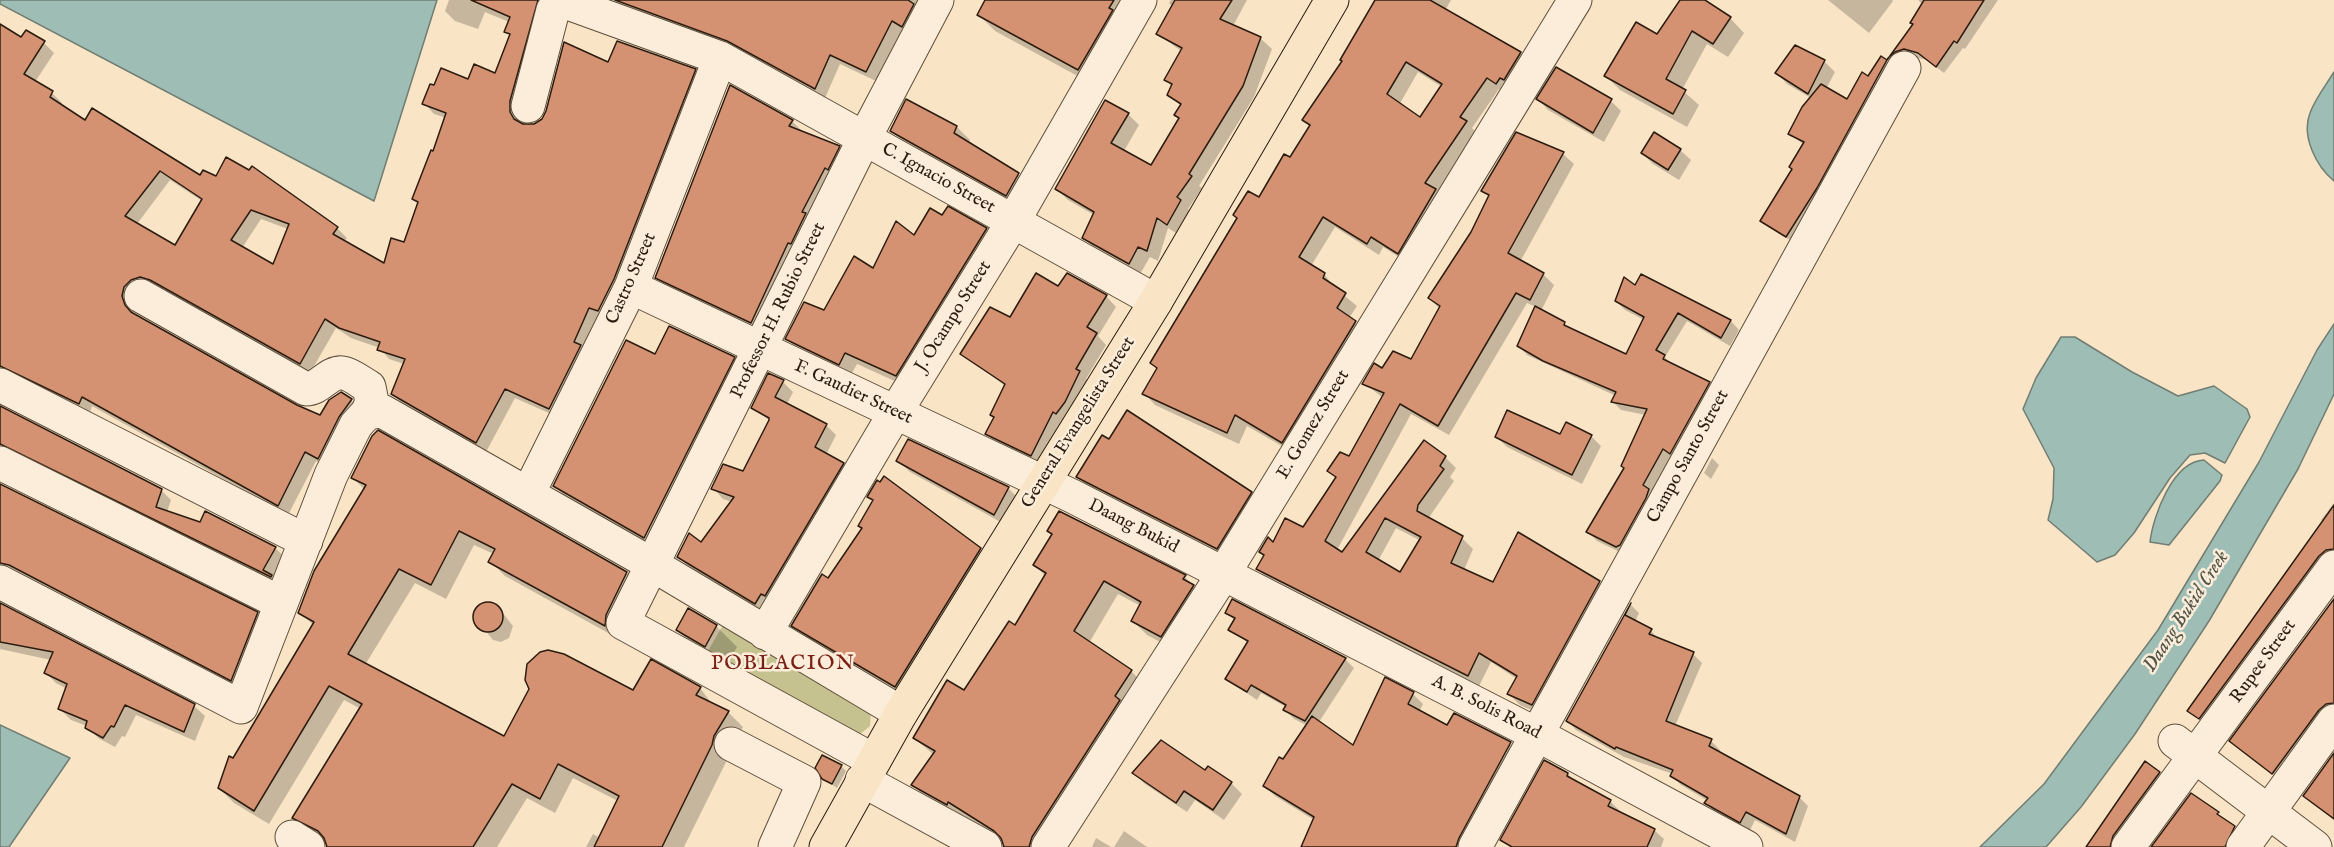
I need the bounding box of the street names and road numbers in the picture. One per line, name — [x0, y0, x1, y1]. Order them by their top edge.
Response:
street label: C. Ignacio Street — [878, 139, 998, 219]
street label: Professor H. Rubio Street — [727, 220, 831, 402]
street label: Castro Street — [602, 230, 662, 328]
street label: J. Ocampo Street — [911, 257, 997, 377]
street label: General Evangelista Street — [1017, 333, 1141, 513]
street label: F. Gaudier Street — [791, 356, 915, 430]
street label: E. Gomez Street — [1273, 367, 1355, 483]
street label: Campo Santo Street — [1643, 387, 1735, 527]
street label: Daang Bukid — [1084, 495, 1182, 559]
street label: Rupee Street — [2227, 616, 2301, 708]
street label: A. B. Solis Road — [1428, 671, 1544, 745]

